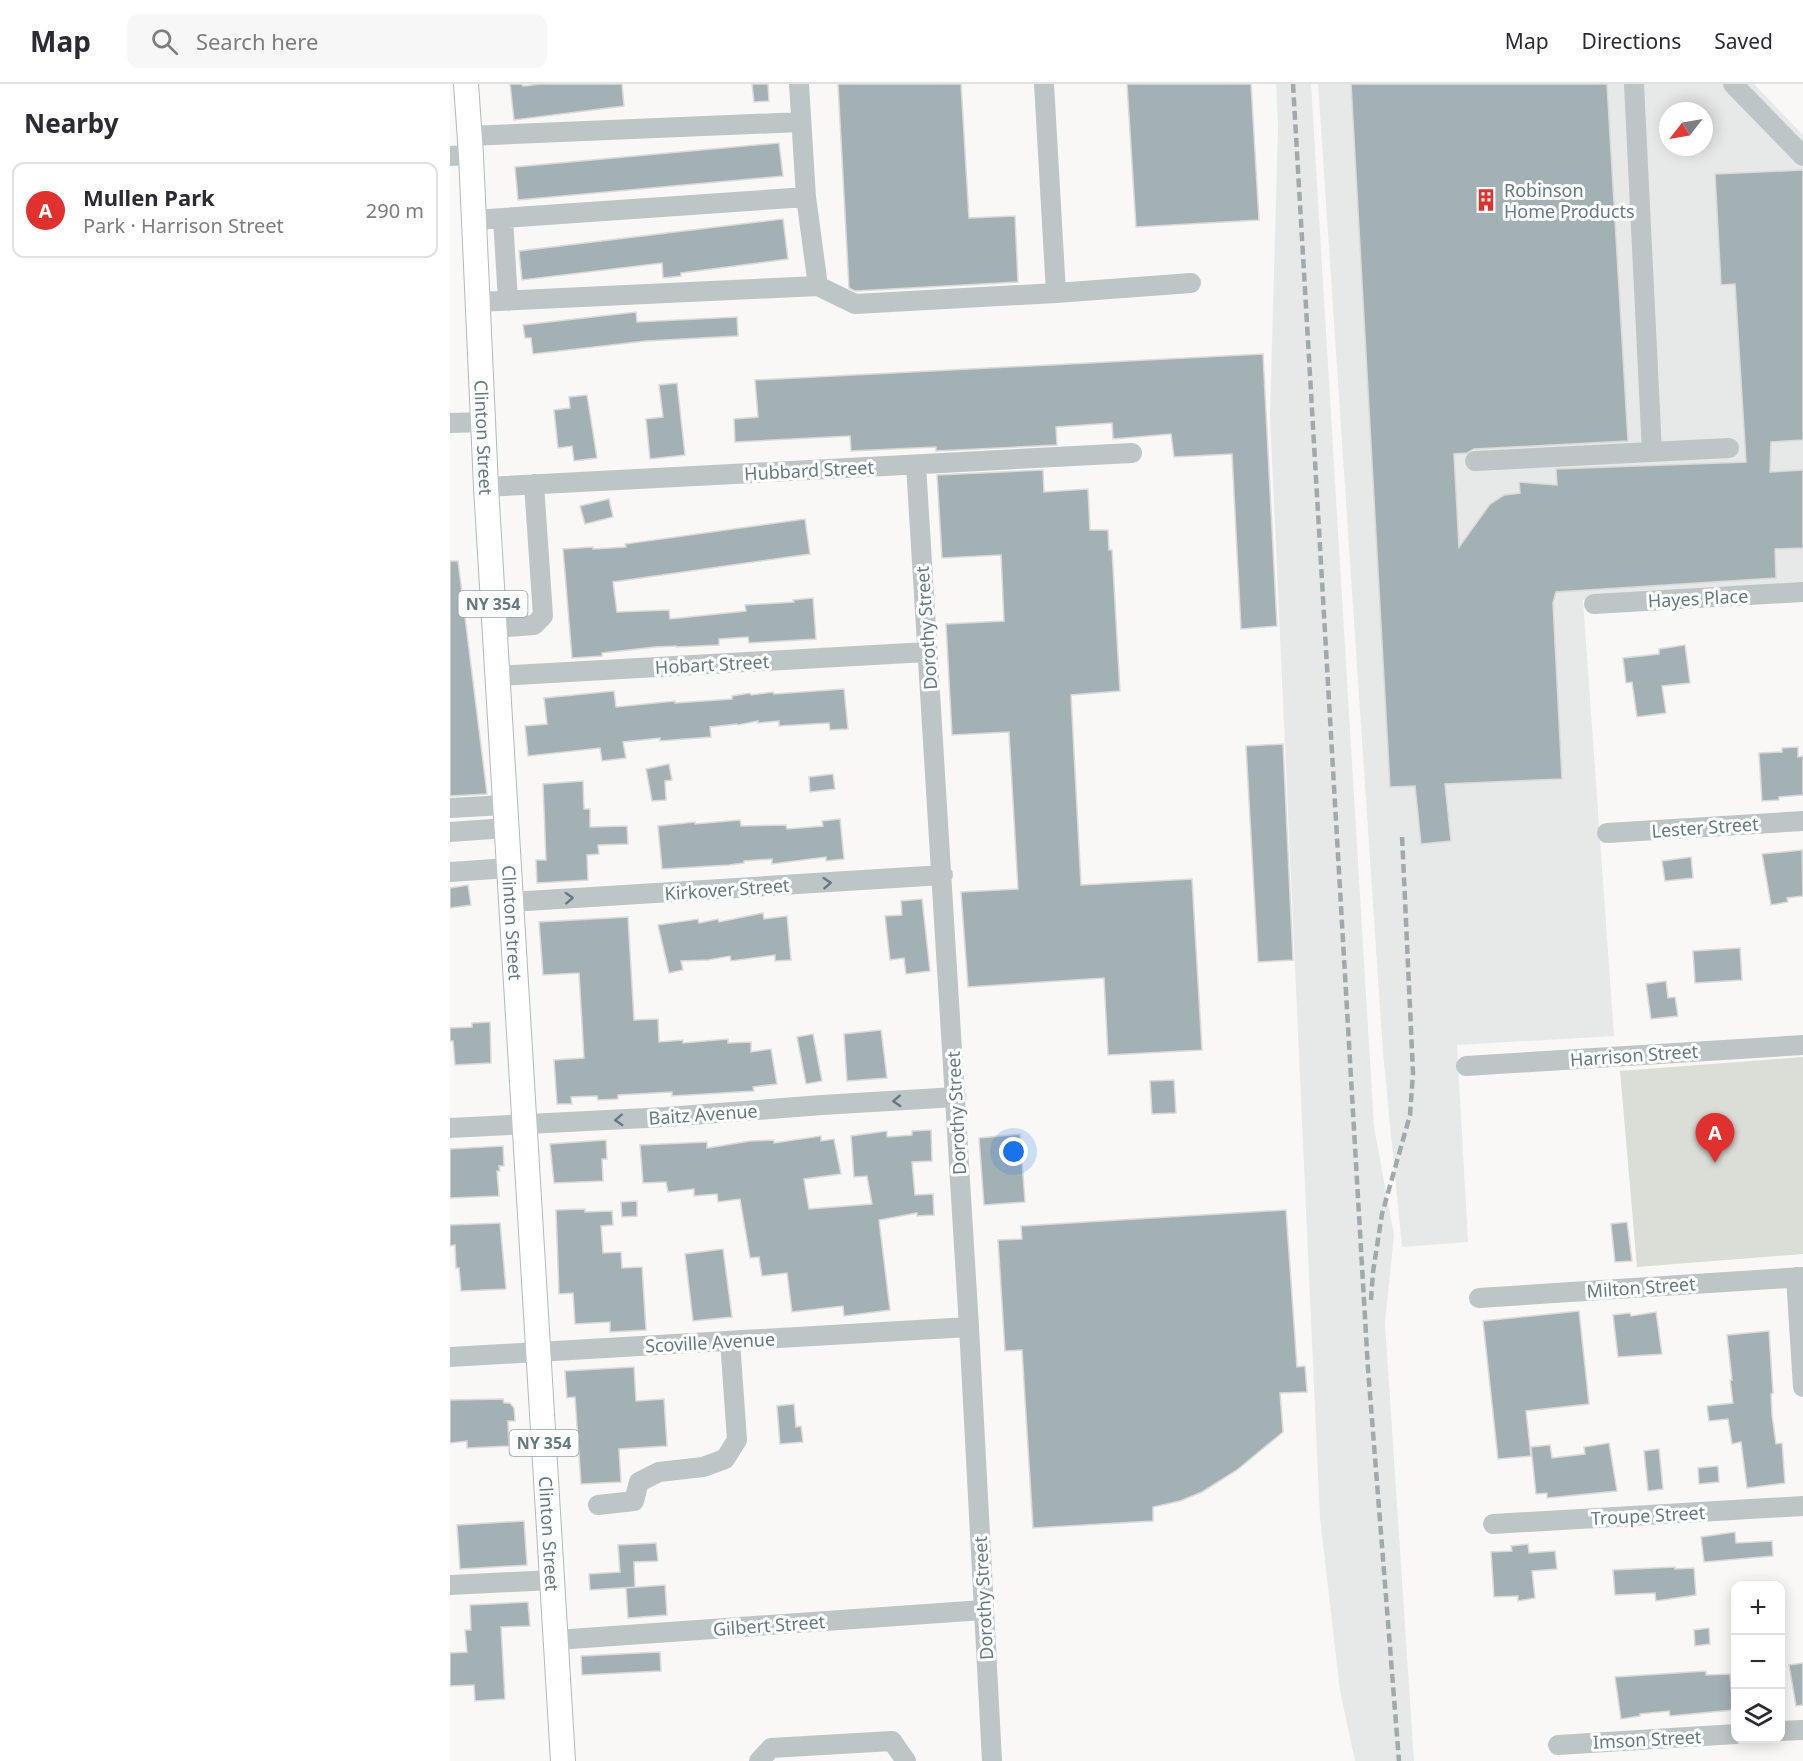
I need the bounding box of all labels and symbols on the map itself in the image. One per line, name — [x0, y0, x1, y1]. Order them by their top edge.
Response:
north arrow — [1659, 102, 1713, 156]
place label: Robinson Home Products — [1504, 178, 1635, 223]
building icon: Robinson Home Products — [1473, 187, 1499, 213]
street label: Clinton Street — [469, 379, 498, 496]
street label: Hubbard Street — [744, 455, 875, 485]
street label: Dorothy Street — [910, 565, 942, 691]
street label: Hayes Place — [1647, 583, 1749, 613]
road number: NY 354 — [459, 591, 528, 617]
street label: Hobart Street — [654, 649, 770, 679]
street label: Lester Street — [1651, 811, 1760, 843]
street label: Clinton Street — [497, 864, 528, 981]
street label: Kirkover Street — [664, 873, 791, 905]
one-way arrow — [822, 876, 831, 889]
one-way arrow — [565, 892, 574, 905]
street label: Harrison Street — [1569, 1039, 1699, 1071]
street label: Dorothy Street — [941, 1050, 971, 1175]
one-way arrow — [893, 1094, 902, 1107]
street label: Baitz Avenue — [648, 1098, 758, 1130]
one-way arrow — [614, 1113, 623, 1126]
pin: A — [1696, 1114, 1734, 1163]
your location — [999, 1137, 1028, 1166]
street label: Milton Street — [1586, 1271, 1697, 1303]
street label: Scoville Avenue — [644, 1327, 776, 1357]
road number: NY 354 — [510, 1430, 578, 1456]
street label: Clinton Street — [534, 1475, 565, 1592]
street label: Troupe Street — [1590, 1500, 1706, 1530]
street label: Dorothy Street — [968, 1535, 998, 1660]
street label: Gilbert Street — [712, 1609, 826, 1641]
street label: Imson Street — [1592, 1724, 1702, 1754]

